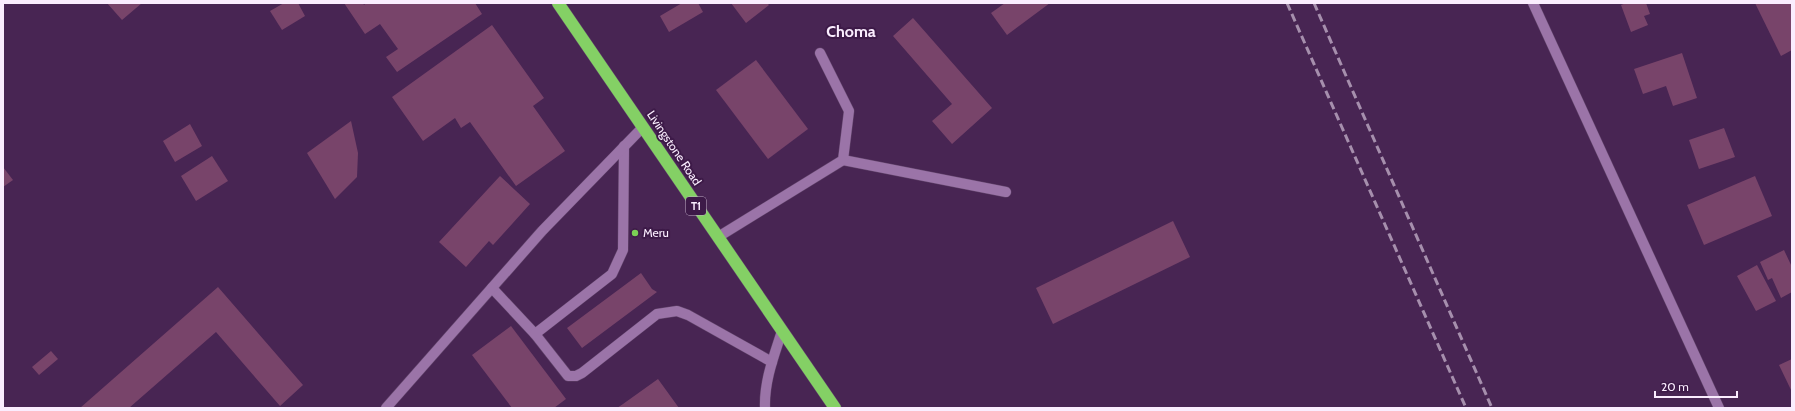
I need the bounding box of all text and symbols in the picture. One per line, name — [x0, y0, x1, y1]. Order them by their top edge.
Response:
district label: Choma — [826, 22, 876, 41]
street label: Livingstone Road — [644, 108, 705, 188]
road number: T1 — [686, 197, 706, 215]
place label: Meru — [643, 225, 669, 240]
marker: Meru — [630, 228, 640, 238]
scale bar — [1655, 373, 1737, 399]
text: 20 m — [1661, 379, 1689, 394]

